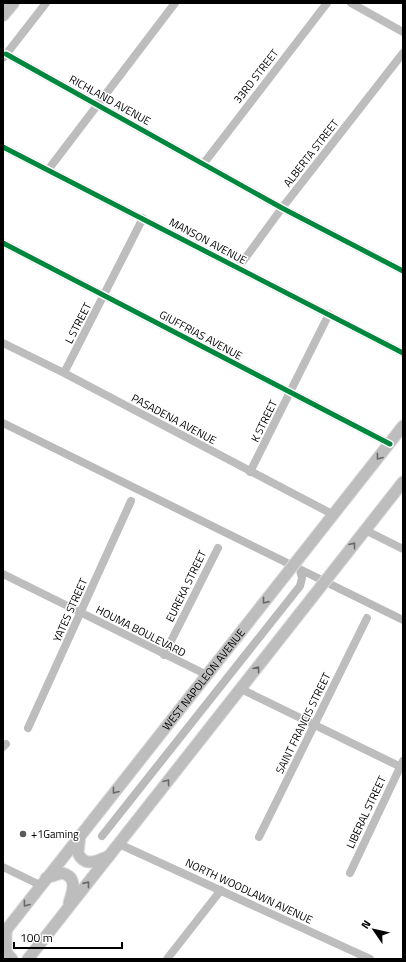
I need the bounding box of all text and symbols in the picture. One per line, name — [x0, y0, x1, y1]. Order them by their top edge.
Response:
street label: 33RD STREET — [230, 45, 282, 107]
street label: RICHLAND AVENUE — [66, 71, 154, 129]
street label: ALBERTA STREET — [279, 116, 343, 190]
street label: MANSON AVENUE — [166, 214, 250, 268]
street label: L STREET — [61, 300, 95, 346]
street label: GIUFFRIAS AVENUE — [157, 306, 245, 364]
street label: PASADENA AVENUE — [129, 390, 219, 448]
street label: K STREET — [247, 397, 281, 445]
one-way arrow — [377, 452, 384, 459]
one-way arrow — [349, 543, 356, 550]
street label: EUREKA STREET — [162, 547, 210, 624]
street label: YATES STREET — [49, 575, 91, 644]
one-way arrow — [262, 596, 269, 603]
street label: HOUMA BOULEVARD — [93, 601, 189, 661]
street label: WEST NAPOLEON AVENUE — [158, 625, 249, 734]
one-way arrow — [252, 667, 259, 674]
street label: SAINT FRANCIS STREET — [272, 670, 335, 776]
street label: LIBERAL STREET — [342, 773, 390, 851]
one-way arrow — [162, 779, 169, 786]
one-way arrow — [112, 786, 119, 793]
place label: +1Gaming — [31, 826, 79, 842]
marker: +1Gaming — [18, 829, 28, 839]
street label: NORTH WOODLAWN AVENUE — [183, 854, 315, 928]
one-way arrow — [82, 882, 89, 889]
one-way arrow — [23, 900, 30, 907]
north arrow — [354, 910, 394, 950]
text: N — [357, 917, 374, 932]
scale bar — [14, 924, 122, 950]
text: 100 m — [20, 928, 53, 947]

